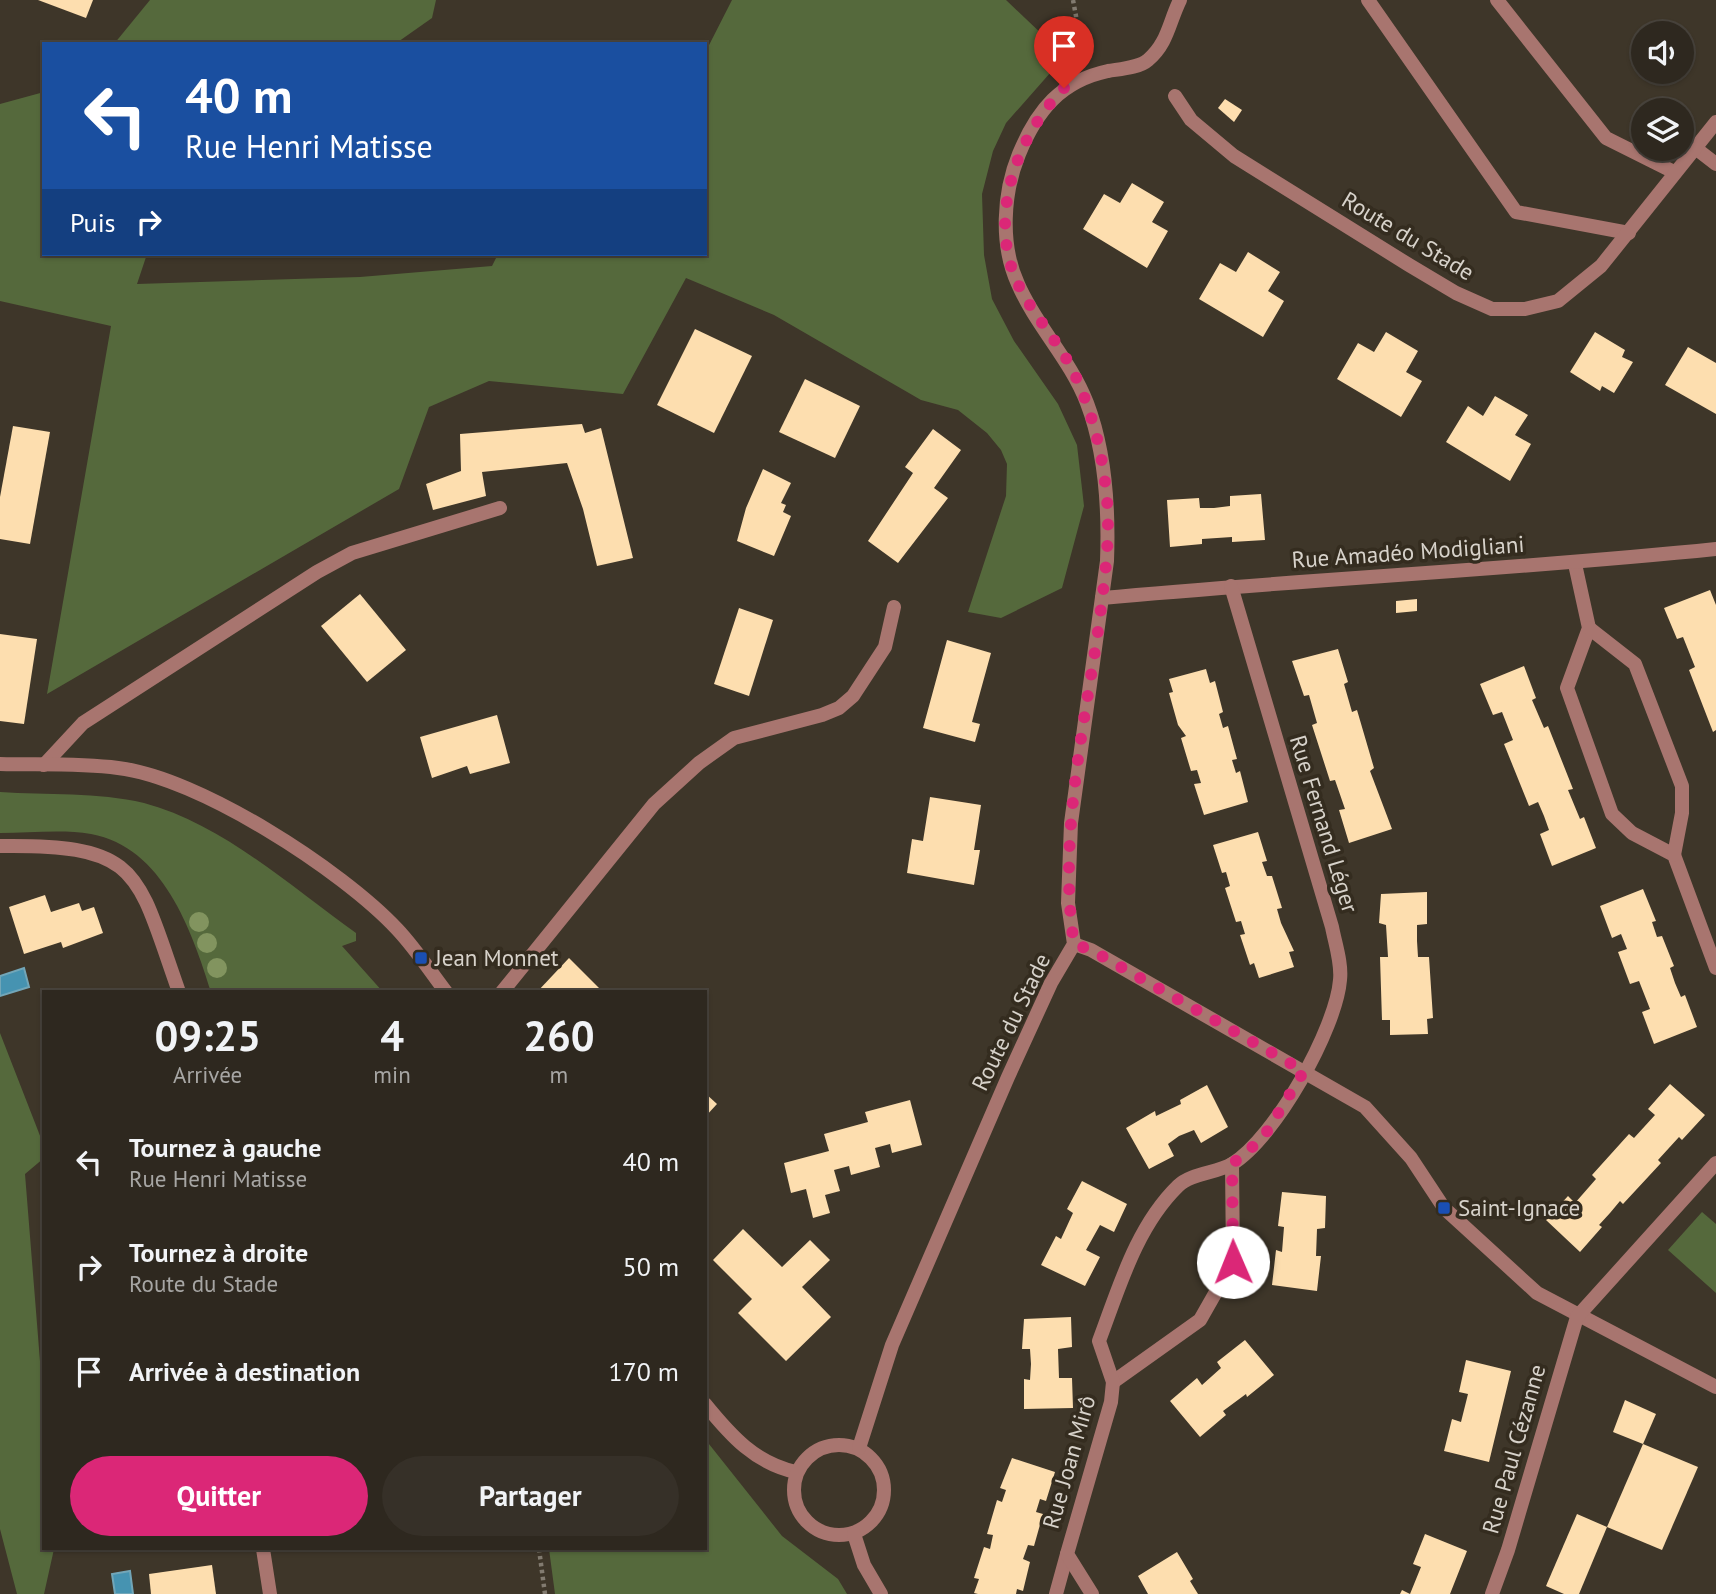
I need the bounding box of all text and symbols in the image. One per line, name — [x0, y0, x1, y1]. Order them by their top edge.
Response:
pin — [1034, 16, 1094, 88]
map controls — [1631, 21, 1694, 161]
button: sound — [1631, 21, 1694, 84]
icon: arrive — [1045, 27, 1083, 65]
text: 40 m — [185, 63, 292, 127]
icon: left — [70, 70, 161, 161]
button: layers — [1631, 98, 1694, 161]
text: Rue Henri Matisse — [185, 125, 433, 167]
street label: Route du Stade — [1337, 185, 1480, 286]
icon: right — [130, 203, 168, 241]
text: Puis — [70, 206, 116, 239]
street label: Rue Amadéo Modigliani — [1291, 529, 1525, 574]
street label: Rue Fernand Léger — [1284, 732, 1365, 916]
place label: Jean Monnet — [434, 943, 559, 972]
street label: Route du Stade — [965, 948, 1056, 1095]
marker: Jean Monnet — [413, 950, 429, 966]
text: 09:25 — [154, 1008, 261, 1063]
text: 4 — [380, 1008, 404, 1063]
text: 260 — [523, 1008, 595, 1063]
text: Arrivée — [173, 1060, 242, 1089]
text: min — [373, 1060, 411, 1089]
text: m — [550, 1060, 568, 1089]
text: Tournez à gauche — [129, 1131, 321, 1164]
icon: left — [70, 1143, 108, 1181]
text: 40 m — [623, 1145, 679, 1178]
text: Rue Henri Matisse — [129, 1164, 307, 1193]
place label: Saint-Ignace — [1458, 1193, 1580, 1222]
marker: Saint-Ignace — [1436, 1200, 1452, 1216]
position arrow — [1196, 1225, 1270, 1299]
text: Tournez à droite — [129, 1236, 308, 1269]
icon: right — [70, 1248, 108, 1286]
text: 50 m — [623, 1250, 679, 1283]
text: Route du Stade — [129, 1269, 278, 1298]
icon: arrive — [70, 1353, 108, 1391]
text: Arrivée à destination — [129, 1355, 360, 1388]
text: 170 m — [608, 1355, 679, 1388]
street label: Rue Paul Cézanne — [1476, 1361, 1552, 1537]
street label: Rue Joan Mirô — [1036, 1392, 1101, 1532]
button: Quitter — [70, 1456, 368, 1536]
button: Partager — [382, 1456, 679, 1536]

